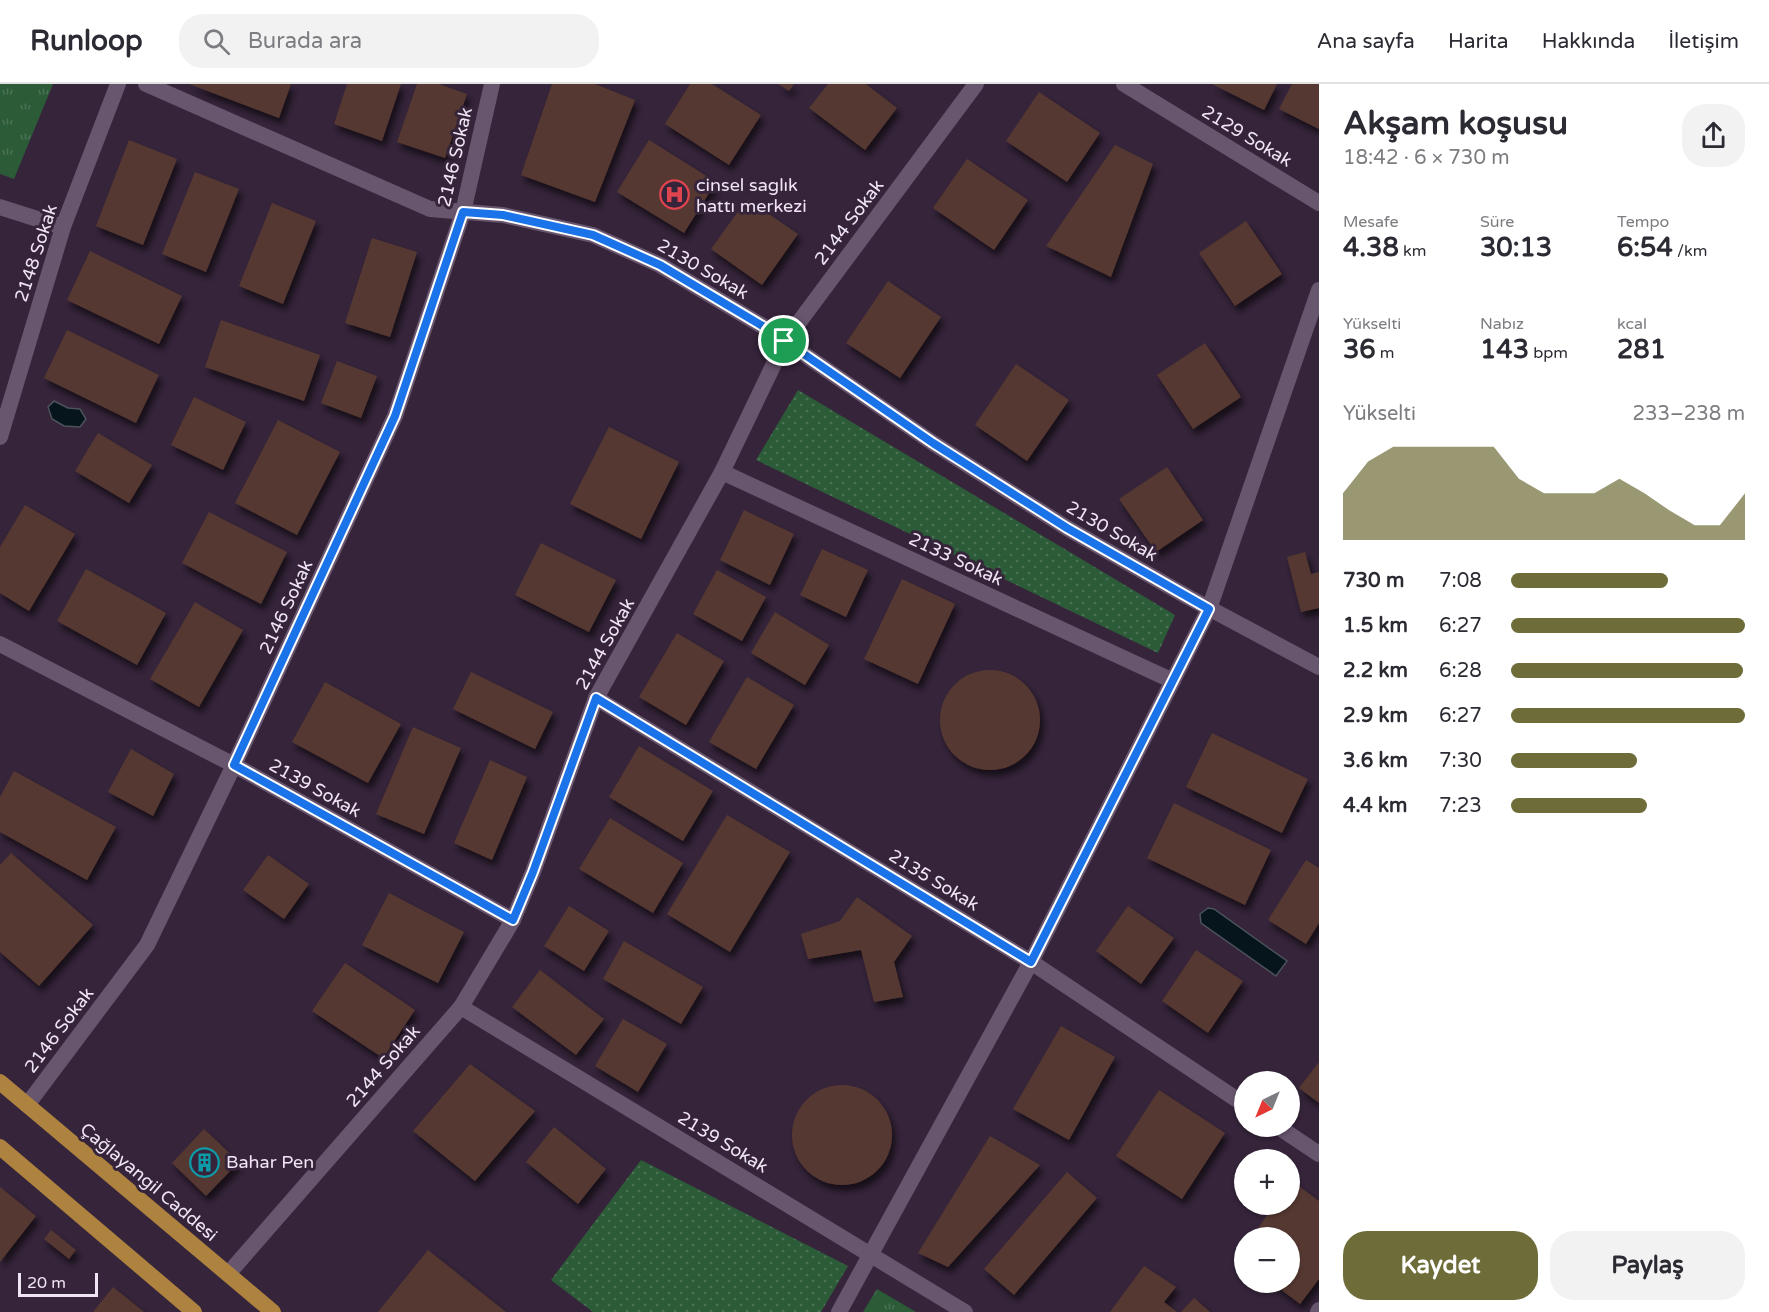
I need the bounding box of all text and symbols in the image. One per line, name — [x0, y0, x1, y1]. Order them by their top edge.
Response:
search box — [179, 14, 599, 68]
text: Runloop — [30, 24, 143, 58]
icon: search — [200, 25, 233, 58]
text: Burada ara — [248, 28, 362, 54]
text: Ana sayfa — [1317, 29, 1415, 54]
text: Harita — [1448, 29, 1509, 54]
text: Hakkında — [1542, 29, 1635, 54]
text: İletişim — [1668, 29, 1739, 54]
street label: 2129 Sokak — [1198, 100, 1296, 172]
text: Akşam koşusu — [1343, 104, 1568, 143]
button: share — [1682, 104, 1745, 167]
street label: 2146 Sokak — [433, 105, 477, 209]
text: 18:42 · 6 × 730 m — [1343, 146, 1510, 170]
place label: cinsel saglık hattı merkezi — [696, 174, 807, 217]
street label: 2144 Sokak — [810, 175, 888, 269]
hospital icon: cinsel saglık hattı merkezi — [659, 179, 691, 211]
street label: 2148 Sokak — [10, 201, 62, 305]
text: Mesafe — [1343, 212, 1398, 232]
text: Süre — [1480, 212, 1514, 232]
text: Tempo — [1617, 212, 1669, 232]
text: 4.38 — [1343, 232, 1399, 263]
text: 30:13 — [1480, 232, 1552, 263]
text: 6:54 — [1617, 232, 1673, 263]
street label: 2130 Sokak — [654, 234, 753, 304]
text: km — [1399, 241, 1426, 261]
text: /km — [1673, 241, 1707, 261]
text: Yükselti — [1343, 314, 1401, 334]
text: Nabız — [1480, 314, 1524, 334]
text: kcal — [1617, 314, 1647, 334]
pin — [758, 315, 809, 366]
icon: arrive — [767, 324, 800, 357]
text: 36 — [1343, 334, 1376, 365]
text: 143 — [1480, 334, 1529, 365]
text: 281 — [1617, 334, 1666, 365]
text: m — [1376, 343, 1395, 363]
text: bpm — [1529, 343, 1568, 363]
text: Yükselti — [1343, 402, 1416, 426]
text: 233–238 m — [1632, 402, 1745, 426]
street label: 2130 Sokak — [1063, 496, 1162, 566]
street label: 2133 Sokak — [905, 528, 1007, 590]
street label: 2146 Sokak — [255, 556, 317, 658]
text: 730 m — [1343, 569, 1404, 593]
text: 7:08 — [1439, 569, 1482, 593]
street label: 2144 Sokak — [571, 594, 639, 694]
text: 1.5 km — [1343, 614, 1408, 638]
text: 6:27 — [1439, 614, 1482, 638]
text: 2.2 km — [1343, 659, 1408, 683]
text: 6:28 — [1439, 659, 1482, 683]
text: 2.9 km — [1343, 704, 1408, 728]
text: 6:27 — [1439, 704, 1482, 728]
text: 3.6 km — [1343, 749, 1408, 773]
text: 7:30 — [1439, 749, 1482, 773]
street label: 2139 Sokak — [265, 754, 365, 822]
text: 4.4 km — [1343, 794, 1407, 818]
text: 7:23 — [1439, 794, 1482, 818]
street label: 2135 Sokak — [885, 844, 983, 916]
street label: 2146 Sokak — [20, 983, 98, 1077]
street label: 2144 Sokak — [341, 1020, 425, 1112]
north arrow — [1234, 1071, 1300, 1137]
map controls — [1234, 1071, 1300, 1293]
street label: 2139 Sokak — [674, 1106, 772, 1178]
street label: Çağlayangil Caddesi — [76, 1118, 222, 1246]
building icon: Bahar Pen — [189, 1146, 221, 1178]
button: + — [1234, 1149, 1300, 1215]
place label: Bahar Pen — [226, 1151, 314, 1173]
button: − — [1234, 1227, 1300, 1293]
button: Kaydet — [1343, 1231, 1538, 1300]
button: Paylaş — [1550, 1231, 1745, 1300]
scale bar — [18, 1270, 98, 1298]
text: 20 m — [27, 1273, 66, 1293]

